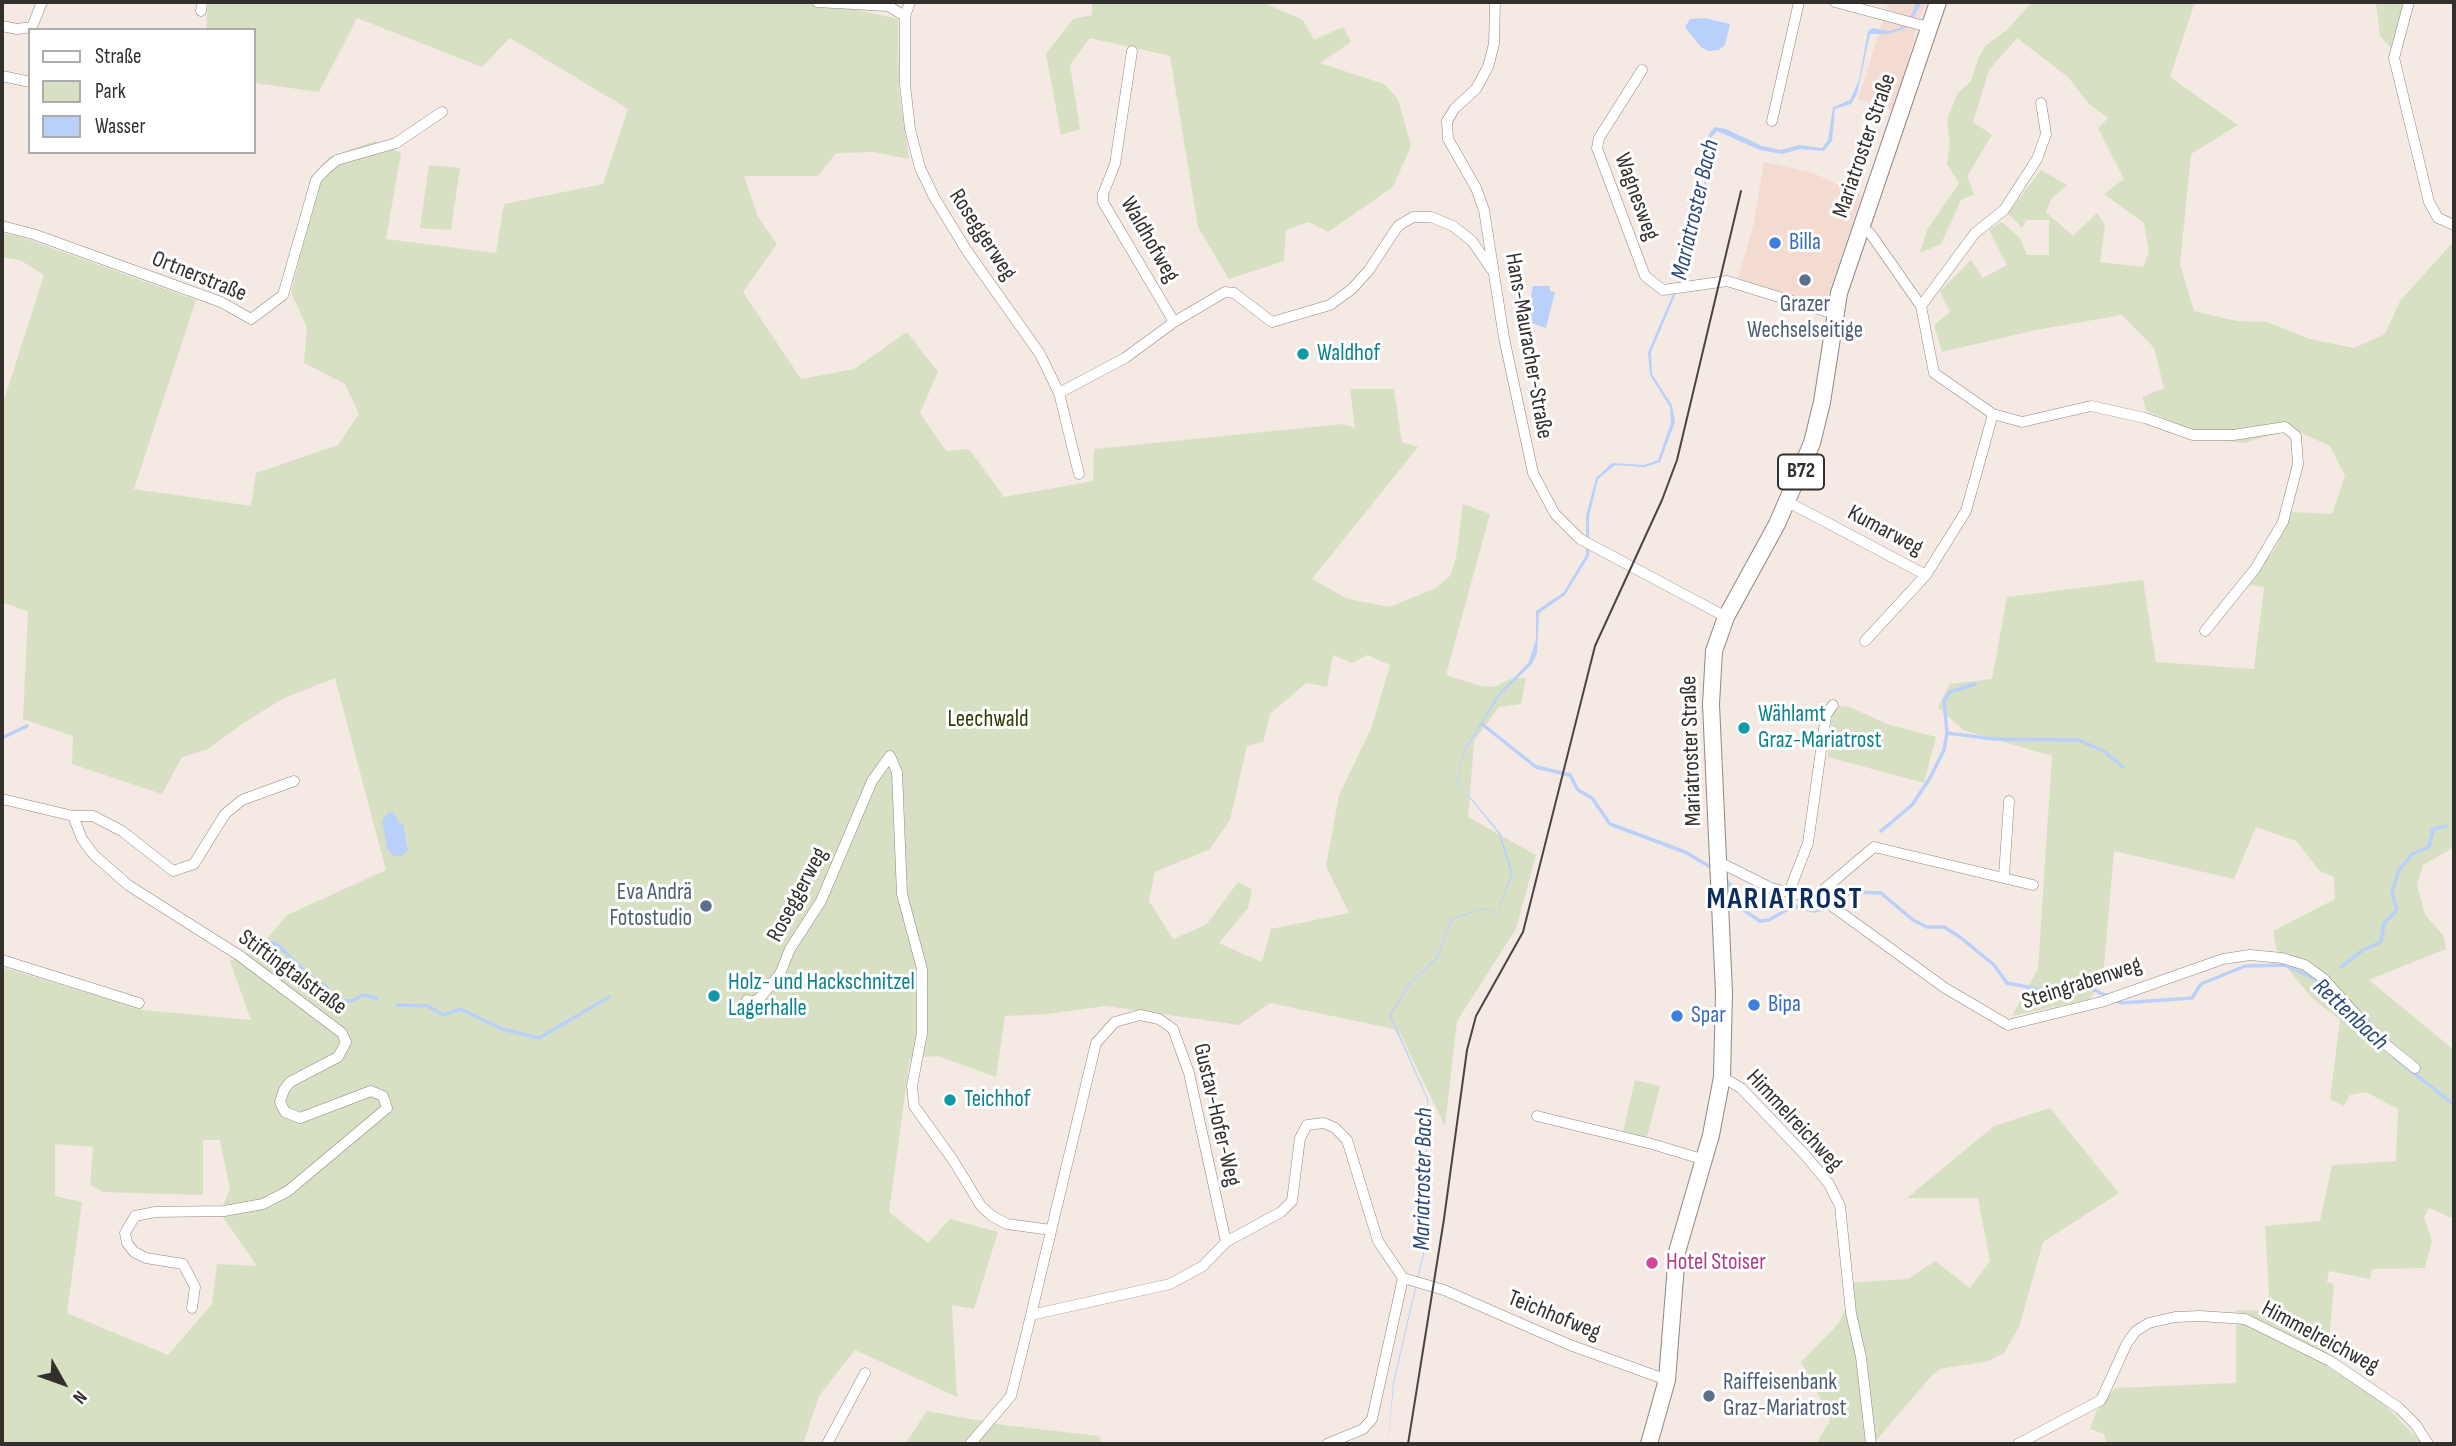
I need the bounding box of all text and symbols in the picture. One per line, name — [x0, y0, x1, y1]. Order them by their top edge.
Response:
legend — [28, 28, 256, 154]
text: Straße — [95, 44, 141, 69]
street label: Mariatroster Straße — [1827, 70, 1903, 222]
text: Park — [95, 79, 126, 104]
text: Wasser — [95, 114, 146, 139]
water label: Mariatroster Bach — [1666, 137, 1726, 283]
street label: Wagnesweg — [1607, 150, 1665, 244]
street label: Roseggerweg — [942, 184, 1022, 286]
street label: Waldhofweg — [1113, 192, 1185, 288]
place label: Billa — [1789, 229, 1821, 257]
marker: Billa — [1767, 235, 1783, 251]
street label: Ortnerstraße — [148, 246, 250, 308]
street label: Hans-Mauracher-Straße — [1498, 251, 1558, 441]
marker: Grazer Wechselseitige — [1797, 272, 1813, 288]
place label: Grazer Wechselseitige — [1747, 291, 1863, 345]
place label: Waldhof — [1317, 340, 1380, 368]
marker: Waldhof — [1295, 346, 1311, 362]
road number: B72 — [1778, 454, 1824, 490]
street label: Kumarweg — [1843, 500, 1927, 562]
street label: Mariatroster Straße — [1676, 675, 1708, 827]
place label: Wählamt Graz-Mariatrost — [1758, 701, 1882, 755]
park label: Leechwald — [947, 706, 1029, 734]
marker: Wählamt Graz-Mariatrost — [1736, 720, 1752, 736]
street label: Roseggerweg — [762, 843, 834, 947]
place label: Eva Andrä Fotostudio — [609, 879, 692, 933]
district label: MARIATROST — [1708, 882, 1862, 918]
marker: Eva Andrä Fotostudio — [698, 898, 714, 914]
street label: Stiftingtalstraße — [232, 924, 352, 1022]
street label: Steingrabenweg — [2019, 952, 2145, 1016]
place label: Holz- und Hackschnitzel Lagerhalle — [728, 969, 915, 1023]
water label: Rettenbach — [2306, 973, 2394, 1057]
marker: Holz- und Hackschnitzel Lagerhalle — [706, 988, 722, 1004]
place label: Bipa — [1768, 991, 1801, 1019]
marker: Bipa — [1746, 997, 1762, 1013]
place label: Spar — [1691, 1002, 1726, 1030]
marker: Spar — [1669, 1008, 1685, 1024]
street label: Gustav-Hofer-Weg — [1186, 1041, 1246, 1189]
street label: Himmelreichweg — [1740, 1064, 1848, 1178]
place label: Teichhof — [964, 1086, 1030, 1114]
marker: Teichhof — [942, 1092, 958, 1108]
water label: Mariatroster Bach — [1408, 1107, 1440, 1251]
place label: Hotel Stoiser — [1666, 1249, 1766, 1277]
marker: Hotel Stoiser — [1644, 1255, 1660, 1271]
street label: Teichhofweg — [1504, 1285, 1604, 1347]
street label: Himmelreichweg — [2257, 1296, 2383, 1380]
north arrow — [28, 1348, 98, 1418]
place label: Raiffeisenbank Graz-Mariatrost — [1723, 1369, 1847, 1423]
text: N — [67, 1386, 92, 1408]
marker: Raiffeisenbank Graz-Mariatrost — [1701, 1388, 1717, 1404]

